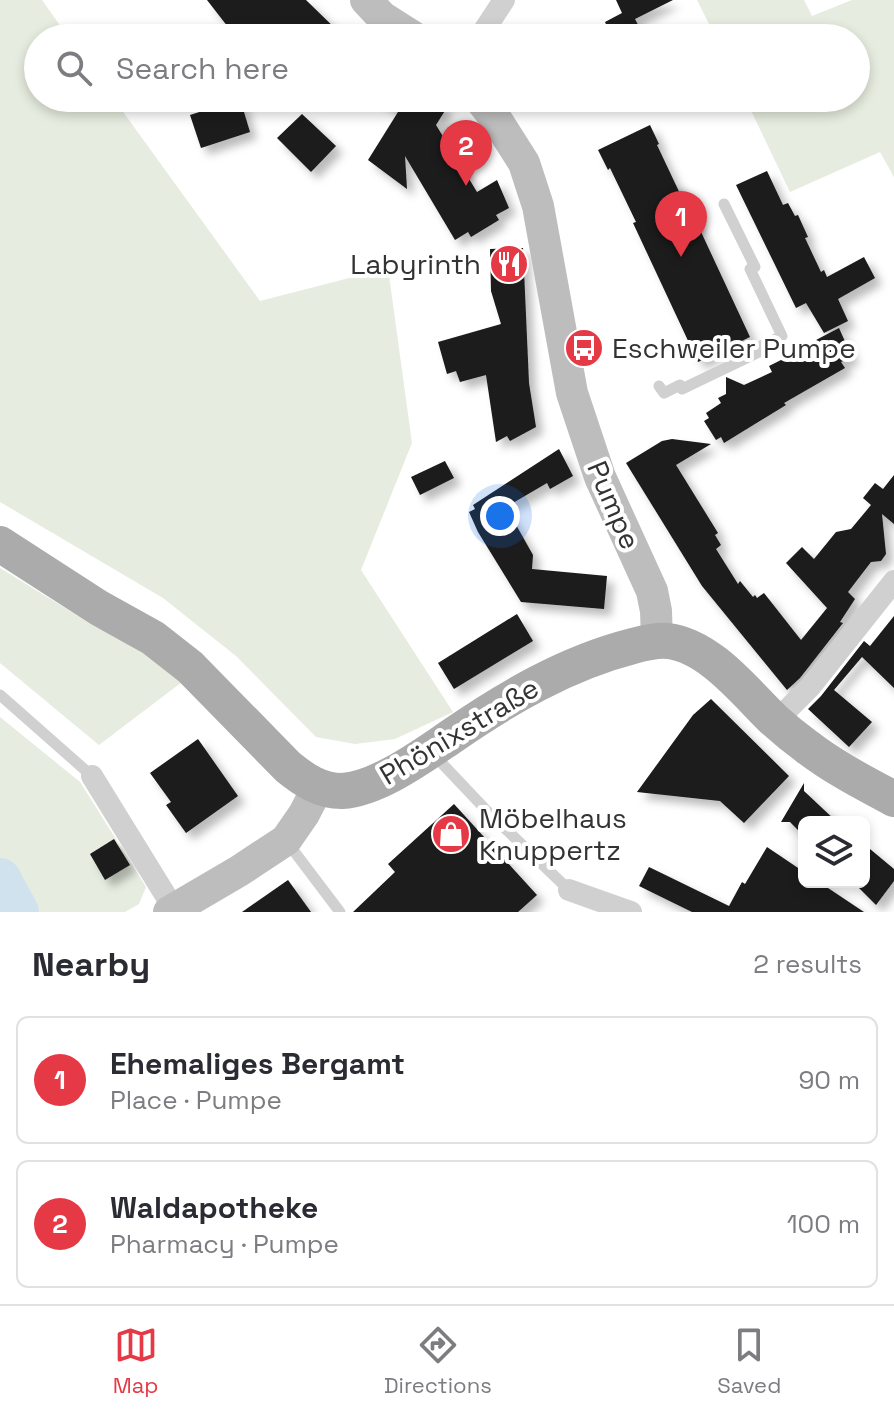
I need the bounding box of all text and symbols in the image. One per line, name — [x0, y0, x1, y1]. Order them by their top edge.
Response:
search box — [24, 24, 870, 112]
icon: search — [52, 46, 96, 90]
text: Search here — [116, 49, 289, 88]
pin: 2 — [440, 120, 492, 186]
pin: 1 — [655, 191, 707, 257]
restaurant icon: Labyrinth — [488, 243, 530, 285]
place label: Labyrinth — [350, 246, 481, 282]
bus stop icon: Eschweiler Pumpe — [563, 327, 605, 369]
place label: Eschweiler Pumpe — [612, 330, 856, 366]
street label: Pumpe — [579, 455, 649, 555]
your location — [480, 496, 520, 536]
street label: Phönixstraße — [373, 669, 545, 793]
place label: Möbelhaus Knuppertz — [479, 800, 627, 868]
shop icon: Möbelhaus Knuppertz — [430, 813, 472, 855]
map controls — [798, 816, 870, 888]
button: layers — [798, 816, 870, 888]
text: Nearby — [32, 943, 150, 986]
text: 2 results — [753, 947, 862, 981]
text: Ehemaliges Bergamt — [110, 1044, 405, 1083]
text: 1 — [54, 1063, 66, 1097]
text: 90 m — [798, 1063, 860, 1097]
text: Place · Pumpe — [110, 1083, 282, 1117]
text: Waldapotheke — [110, 1188, 318, 1227]
text: 2 — [52, 1207, 68, 1241]
text: 100 m — [787, 1207, 860, 1241]
text: Pharmacy · Pumpe — [110, 1227, 339, 1261]
tab: Map — [113, 1323, 159, 1399]
tab: Directions — [384, 1323, 492, 1399]
tab: Saved — [717, 1323, 781, 1399]

